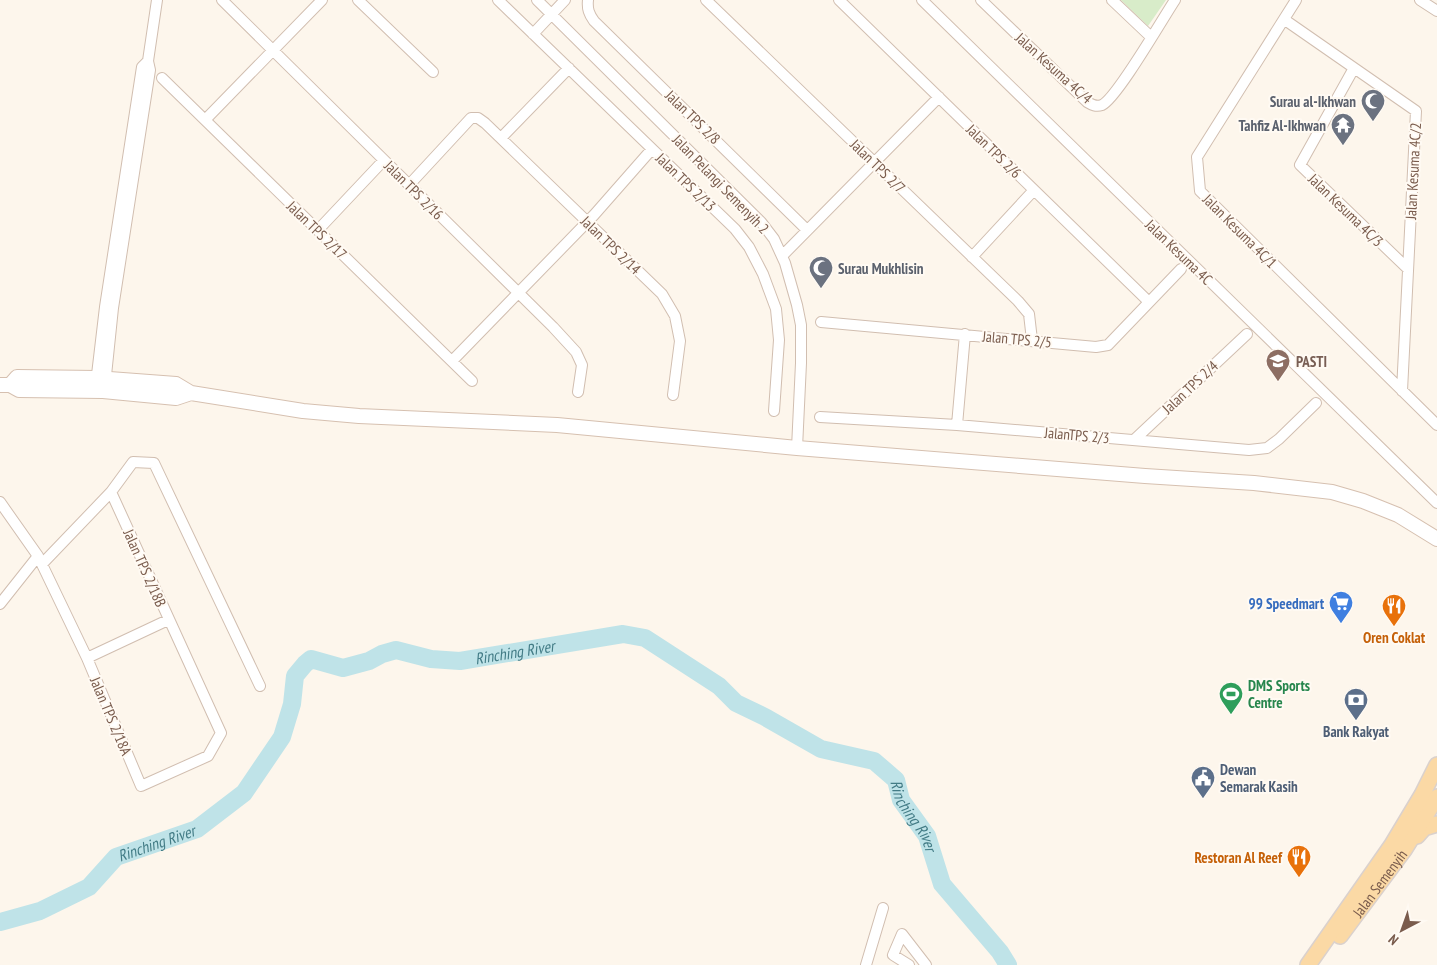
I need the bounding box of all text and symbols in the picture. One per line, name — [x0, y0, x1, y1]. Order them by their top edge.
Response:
street label: Jalan Kesuma 4C/4 — [1011, 28, 1097, 108]
street label: Jalan TPS 2/8 — [661, 85, 725, 148]
mosque icon: Surau al-Ikhwan — [1360, 88, 1386, 122]
place label: Surau al-Ikhwan — [1270, 92, 1356, 111]
temple icon: Tahfiz Al-Ikhwan — [1330, 112, 1356, 146]
place label: Tahfiz Al-Ikhwan — [1238, 116, 1326, 135]
street label: Jalan TPS 2/6 — [962, 119, 1026, 182]
street label: Jalan Kesuma 4C/2 — [1401, 122, 1425, 221]
street label: Jalan Pelangi Semenyih 2 — [668, 130, 773, 238]
street label: Jalan TPS 2/7 — [846, 134, 910, 197]
street label: Jalan TPS 2/13 — [651, 148, 720, 215]
street label: Jalan TPS 2/16 — [380, 156, 448, 224]
street label: Jalan Kesuma 4C/3 — [1304, 169, 1388, 251]
street label: Jalan Kesuma 4C/1 — [1198, 189, 1281, 272]
street label: Jalan TPS 2/17 — [282, 196, 351, 263]
street label: Jalan TPS 2/14 — [576, 211, 645, 278]
street label: Jalan Kesuma 4C — [1141, 215, 1217, 289]
mosque icon: Surau Mukhlisin — [808, 255, 834, 289]
place label: Surau Mukhlisin — [838, 259, 924, 278]
street label: Jalan TPS 2/5 — [981, 326, 1052, 351]
school or university icon: PASTI — [1265, 348, 1291, 382]
place label: PASTI — [1296, 352, 1327, 371]
street label: Jalan TPS 2/4 — [1157, 356, 1222, 418]
street label: JalanTPS 2/3 — [1043, 423, 1110, 447]
street label: Jalan TPS 2/18B — [119, 525, 171, 610]
supermarket icon: 99 Speedmart — [1328, 590, 1354, 624]
restaurant icon: Oren Coklat — [1381, 593, 1407, 627]
place label: 99 Speedmart — [1249, 594, 1325, 613]
place label: Oren Coklat — [1363, 628, 1426, 647]
water label: Rinching River — [473, 635, 558, 668]
street label: Jalan TPS 2/18A — [86, 673, 136, 759]
place label: DMS Sports Centre — [1248, 676, 1310, 712]
sports icon: DMS Sports Centre — [1218, 681, 1244, 715]
bank icon: Bank Rakyat — [1343, 687, 1369, 721]
place label: Bank Rakyat — [1323, 722, 1390, 741]
place label: Dewan Semarak Kasih — [1220, 760, 1298, 796]
public building icon: Dewan Semarak Kasih — [1190, 765, 1216, 799]
water label: Rinching River — [886, 778, 942, 856]
water label: Rinching River — [115, 820, 200, 866]
restaurant icon: Restoran Al Reef — [1286, 844, 1312, 878]
street label: Jalan Semenyih — [1347, 845, 1411, 921]
place label: Restoran Al Reef — [1194, 848, 1283, 867]
north arrow — [1377, 905, 1427, 955]
text: N — [1385, 931, 1402, 949]

